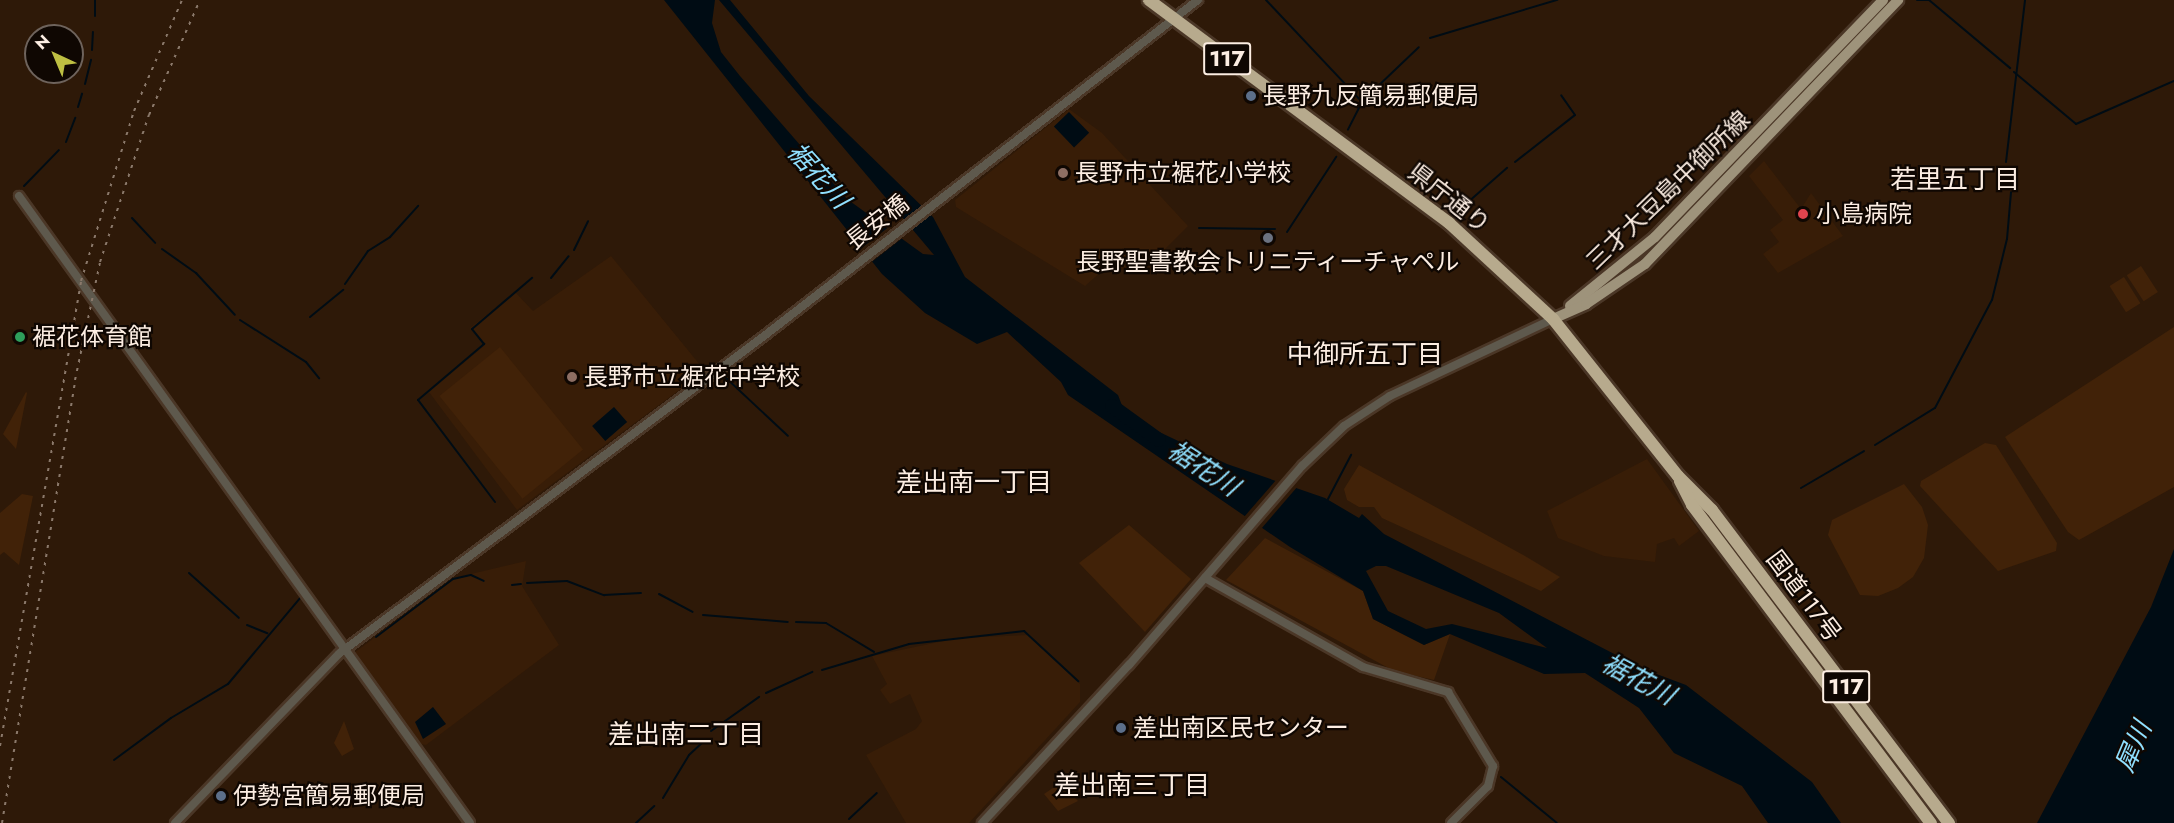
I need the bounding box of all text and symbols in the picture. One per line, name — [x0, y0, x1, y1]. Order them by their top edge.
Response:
north arrow — [24, 24, 84, 84]
text: N — [30, 29, 55, 55]
road number: 117 — [1203, 40, 1251, 78]
place label: 長野九反簡易郵便局 — [1263, 82, 1479, 110]
marker: 長野九反簡易郵便局 — [1244, 89, 1258, 103]
street label: 三才大豆島中御所線 — [1580, 105, 1756, 275]
water label: 裾花川 — [780, 137, 856, 215]
street label: 県庁通り — [1402, 157, 1496, 239]
place label: 長野市立裾花小学校 — [1075, 159, 1291, 187]
district label: 若里五丁目 — [1890, 164, 2020, 196]
marker: 長野市立裾花小学校 — [1056, 166, 1070, 180]
street label: 長安橋 — [840, 188, 914, 256]
place label: 小島病院 — [1816, 200, 1912, 228]
marker: 小島病院 — [1794, 205, 1812, 223]
marker: 長野聖書教会トリニティーチャペル — [1261, 231, 1275, 245]
place label: 長野聖書教会トリニティーチャペル — [1076, 248, 1460, 276]
place label: 裾花体育館 — [32, 323, 152, 351]
marker: 裾花体育館 — [13, 330, 27, 344]
district label: 中御所五丁目 — [1287, 339, 1443, 371]
place label: 長野市立裾花中学校 — [584, 363, 800, 391]
marker: 長野市立裾花中学校 — [565, 370, 579, 384]
water label: 裾花川 — [1162, 435, 1244, 503]
district label: 差出南一丁目 — [896, 467, 1052, 499]
street label: 国道117号 — [1761, 545, 1847, 647]
water label: 裾花川 — [1596, 648, 1680, 712]
road number: 117 — [1822, 668, 1870, 706]
place label: 差出南区民センター — [1133, 714, 1349, 742]
water label: 犀川 — [2109, 717, 2159, 777]
district label: 差出南二丁目 — [608, 719, 764, 751]
marker: 差出南区民センター — [1114, 721, 1128, 735]
district label: 差出南三丁目 — [1054, 770, 1210, 802]
place label: 伊勢宮簡易郵便局 — [233, 782, 425, 810]
marker: 伊勢宮簡易郵便局 — [214, 789, 228, 803]

